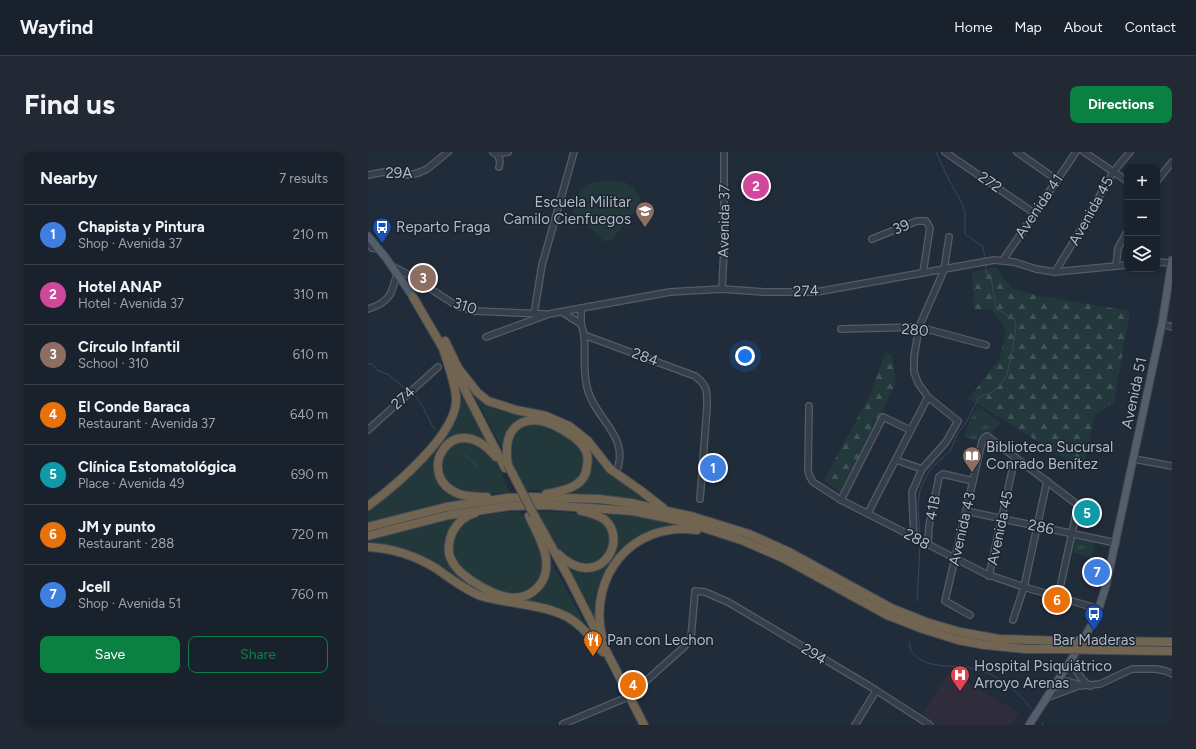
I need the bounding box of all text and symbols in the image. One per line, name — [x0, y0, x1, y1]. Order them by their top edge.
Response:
text: Wayfind — [20, 16, 93, 39]
text: Home — [954, 19, 993, 36]
text: Map — [1015, 19, 1042, 36]
text: About — [1064, 19, 1103, 36]
text: Contact — [1125, 19, 1176, 36]
button: Directions — [1070, 86, 1172, 123]
text: Find us — [24, 87, 115, 121]
street label: 29A — [385, 164, 413, 182]
map controls — [1124, 164, 1160, 272]
button: + — [1124, 164, 1160, 200]
text: Nearby — [40, 168, 98, 188]
street label: 272 — [975, 168, 1005, 196]
text: 7 results — [279, 171, 328, 186]
pin: 2 — [743, 171, 769, 201]
street label: Avenida 41 — [1011, 171, 1067, 241]
street label: Avenida 45 — [1065, 174, 1117, 248]
street label: Avenida 37 — [714, 184, 734, 258]
place label: Escuela Militar Camilo Cienfuegos — [503, 193, 631, 228]
school or university icon: Escuela Militar Camilo Cienfuegos — [634, 200, 656, 228]
button: − — [1124, 200, 1160, 236]
bus stop icon: Reparto Fraga — [371, 216, 393, 244]
street label: 39 — [890, 216, 912, 238]
text: Chapista y Pintura — [78, 218, 205, 236]
place label: Reparto Fraga — [396, 218, 490, 236]
text: 1 — [50, 227, 56, 242]
text: 210 m — [293, 227, 328, 242]
text: Shop · Avenida 37 — [78, 236, 182, 251]
button: layers — [1124, 236, 1160, 272]
pin: 3 — [410, 263, 436, 293]
text: Hotel ANAP — [78, 278, 162, 296]
street label: 274 — [793, 282, 819, 300]
text: 2 — [49, 287, 57, 302]
text: 310 m — [293, 287, 328, 302]
street label: 310 — [451, 294, 479, 318]
text: Hotel · Avenida 37 — [78, 296, 184, 311]
street label: 280 — [901, 320, 929, 340]
text: Círculo Infantil — [78, 338, 180, 356]
street label: 284 — [629, 344, 661, 370]
your location — [735, 346, 755, 366]
text: 3 — [49, 347, 57, 362]
text: 610 m — [293, 347, 328, 362]
text: School · 310 — [78, 356, 149, 371]
street label: Avenida 51 — [1118, 356, 1150, 430]
street label: 274 — [387, 383, 419, 413]
text: El Conde Baraca — [78, 398, 190, 416]
text: 4 — [49, 407, 57, 422]
text: 640 m — [290, 407, 328, 422]
text: Restaurant · Avenida 37 — [78, 416, 215, 431]
place label: Biblioteca Sucursal Conrado Benítez — [986, 438, 1113, 473]
library icon: Biblioteca Sucursal Conrado Benítez — [961, 445, 983, 473]
pin: 1 — [700, 453, 726, 483]
text: Clínica Estomatológica — [78, 458, 236, 476]
text: 5 — [49, 467, 57, 482]
text: 690 m — [291, 467, 328, 482]
text: Place · Avenida 49 — [78, 476, 184, 491]
street label: Avenida 45 — [983, 489, 1017, 567]
street label: Avenida 43 — [945, 490, 979, 568]
street label: 41B — [922, 494, 944, 522]
pin: 5 — [1074, 498, 1100, 528]
street label: 286 — [1026, 515, 1056, 539]
text: JM y punto — [78, 518, 156, 536]
street label: 288 — [901, 525, 933, 553]
text: 6 — [49, 527, 57, 542]
text: 720 m — [291, 527, 328, 542]
text: Restaurant · 288 — [78, 536, 174, 551]
pin: 7 — [1084, 557, 1110, 587]
text: Jcell — [78, 578, 110, 596]
pin: 6 — [1044, 585, 1070, 615]
text: 7 — [49, 587, 57, 602]
text: 760 m — [291, 587, 328, 602]
text: Shop · Avenida 51 — [78, 596, 181, 611]
bus stop icon: Bar Maderas — [1083, 603, 1105, 631]
restaurant icon: Pan con Lechon — [582, 629, 604, 657]
place label: Pan con Lechon — [607, 631, 714, 649]
place label: Bar Maderas — [1053, 631, 1135, 649]
button: Save — [40, 636, 180, 673]
button: Share — [188, 636, 328, 673]
street label: 294 — [798, 640, 830, 668]
place label: Hospital Psiquiátrico Arroyo Arenas — [974, 657, 1112, 692]
hospital icon: Hospital Psiquiátrico Arroyo Arenas — [949, 664, 971, 692]
pin: 4 — [620, 670, 646, 700]

